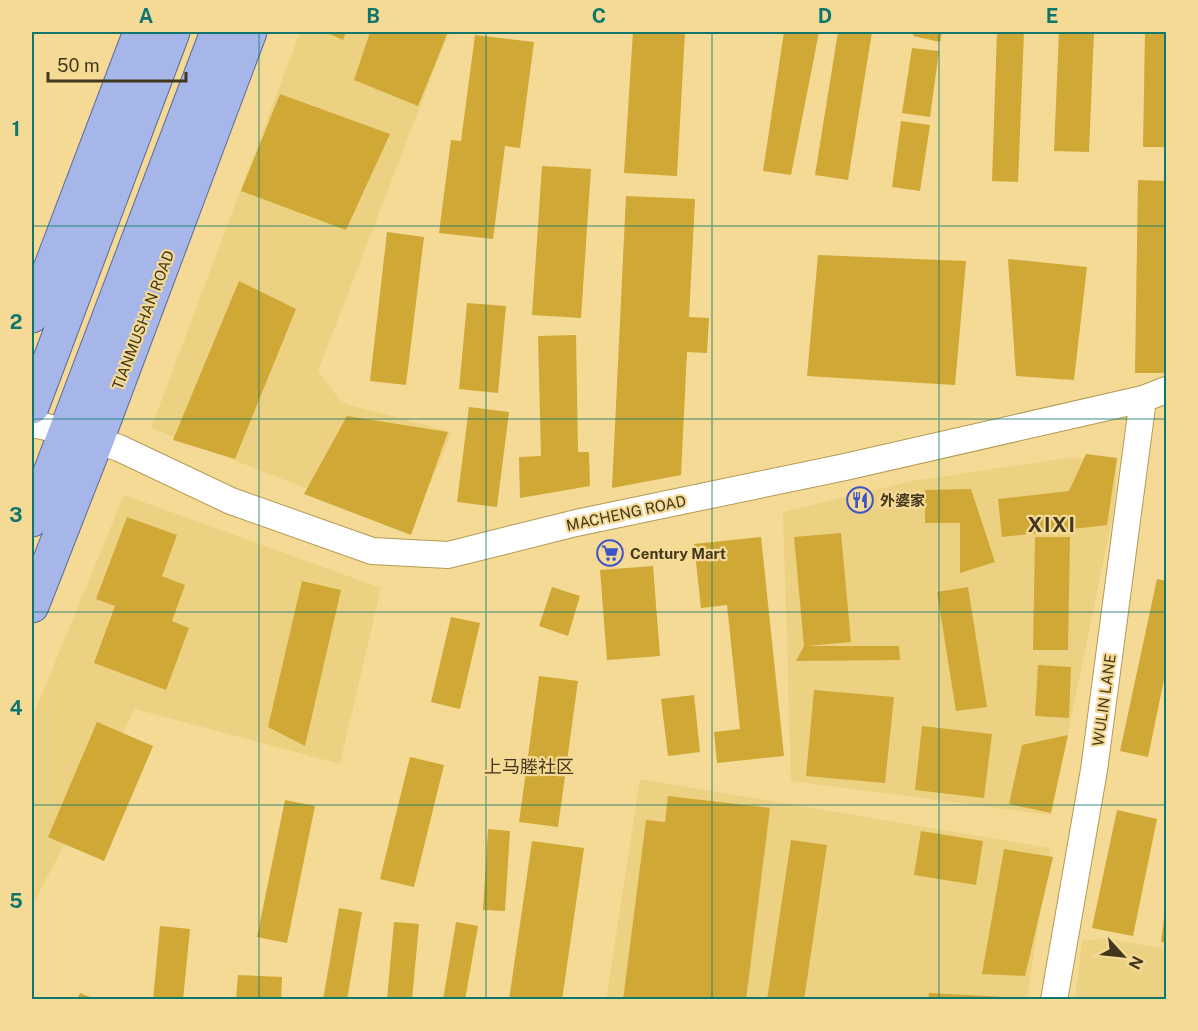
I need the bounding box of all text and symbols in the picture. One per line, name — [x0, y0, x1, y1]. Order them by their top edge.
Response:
text: A — [139, 4, 153, 28]
text: B — [366, 4, 380, 28]
text: C — [592, 4, 606, 28]
text: D — [818, 4, 832, 28]
text: E — [1046, 4, 1058, 28]
scale bar — [48, 45, 186, 83]
text: 50 m — [57, 55, 100, 76]
text: 1 — [12, 117, 20, 141]
street label: TIANMUSHAN ROAD — [109, 248, 177, 392]
text: 2 — [10, 310, 22, 334]
restaurant icon: 外婆家 — [845, 485, 875, 515]
street label: MACHENG ROAD — [565, 492, 687, 534]
place label: 外婆家 — [880, 492, 925, 509]
text: 3 — [9, 503, 23, 527]
district label: XIXI — [1027, 512, 1077, 537]
supermarket icon: Century Mart — [595, 538, 625, 568]
place label: Century Mart — [630, 545, 726, 562]
street label: WULIN LANE — [1089, 653, 1119, 747]
text: 4 — [9, 696, 23, 720]
district label: 上马塍社区 — [484, 756, 574, 777]
text: 5 — [9, 889, 23, 913]
north arrow — [1093, 926, 1153, 986]
text: N — [1125, 953, 1147, 972]

